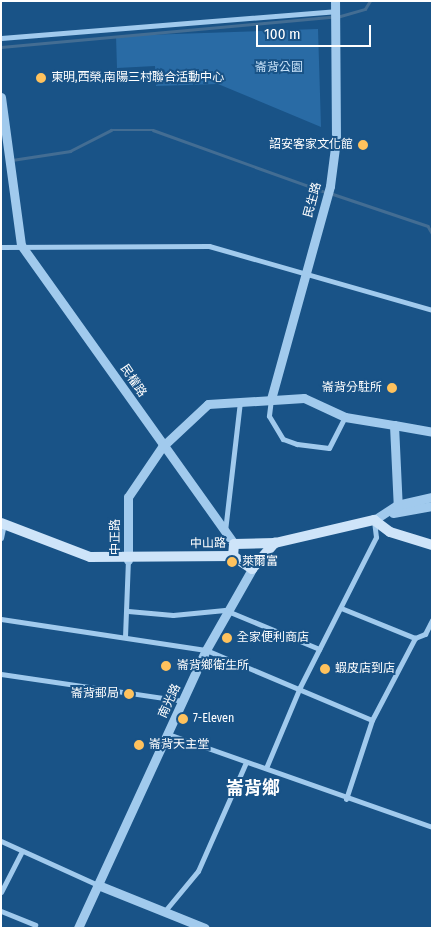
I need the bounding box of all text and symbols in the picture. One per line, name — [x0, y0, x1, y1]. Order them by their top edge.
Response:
scale bar — [258, 15, 373, 47]
text: 100 m — [264, 25, 301, 43]
park label: 崙背公園 — [255, 61, 303, 75]
place label: 東明,西榮,南陽三村聯合活動中心 — [51, 71, 224, 85]
marker: 東明,西榮,南陽三村聯合活動中心 — [35, 72, 47, 84]
place label: 詔安客家文化館 — [269, 138, 353, 152]
marker: 詔安客家文化館 — [357, 139, 369, 151]
street label: 民生路 — [301, 181, 325, 219]
street label: 民權路 — [117, 362, 149, 400]
place label: 崙背分駐所 — [322, 381, 382, 395]
marker: 崙背分駐所 — [386, 382, 398, 394]
street label: 中正路 — [109, 519, 123, 555]
street label: 中山路 — [190, 536, 226, 552]
place label: 萊爾富 — [242, 555, 278, 569]
marker: 萊爾富 — [226, 556, 238, 568]
place label: 全家便利商店 — [237, 631, 309, 645]
marker: 全家便利商店 — [221, 632, 233, 644]
marker: 崙背鄉衛生所 — [159, 659, 173, 673]
place label: 崙背鄉衛生所 — [177, 659, 249, 673]
place label: 蝦皮店到店 — [335, 662, 395, 676]
marker: 蝦皮店到店 — [319, 663, 331, 675]
street label: 南光路 — [156, 682, 184, 720]
place label: 崙背郵局 — [71, 687, 119, 701]
marker: 崙背郵局 — [123, 688, 135, 700]
place label: 7-Eleven — [193, 712, 234, 726]
marker: 7-Eleven — [177, 713, 189, 725]
place label: 崙背天主堂 — [149, 738, 209, 752]
marker: 崙背天主堂 — [133, 739, 145, 751]
district label: 崙背鄉 — [226, 777, 280, 799]

